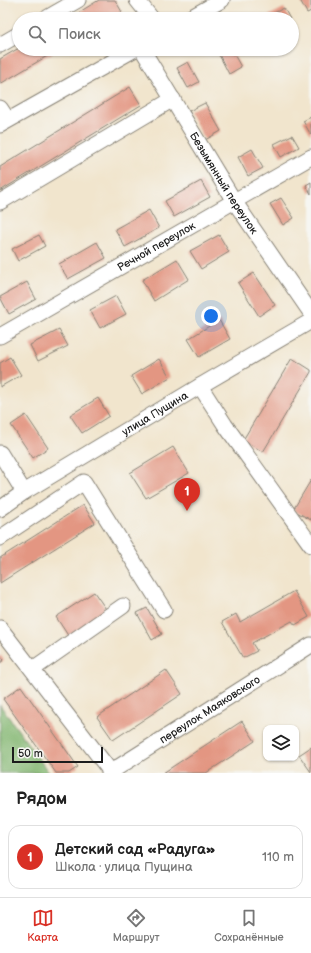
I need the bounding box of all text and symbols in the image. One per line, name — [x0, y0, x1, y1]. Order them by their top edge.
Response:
search box — [12, 12, 299, 56]
icon: search — [26, 23, 48, 45]
text: Поиск — [58, 25, 101, 44]
street label: Безымянный переулок — [187, 130, 261, 236]
street label: Речной переулок — [115, 219, 197, 274]
your location — [201, 306, 221, 326]
street label: улица Пущина — [119, 388, 190, 438]
pin: 1 — [174, 478, 200, 511]
street label: переулок Маяковского — [157, 673, 262, 746]
map controls — [263, 725, 299, 761]
button: layers — [263, 725, 299, 761]
scale bar — [12, 745, 103, 764]
text: 50 m — [18, 747, 43, 760]
text: Рядом — [16, 789, 67, 809]
text: Детский сад «Радуга» — [55, 840, 216, 859]
text: 1 — [27, 849, 33, 865]
text: 110 m — [262, 849, 294, 865]
text: Школа · улица Пущина — [55, 859, 193, 875]
tab: Карта — [27, 907, 58, 944]
tab: Маршрут — [113, 907, 160, 944]
tab: Сохранённые — [214, 907, 284, 944]

